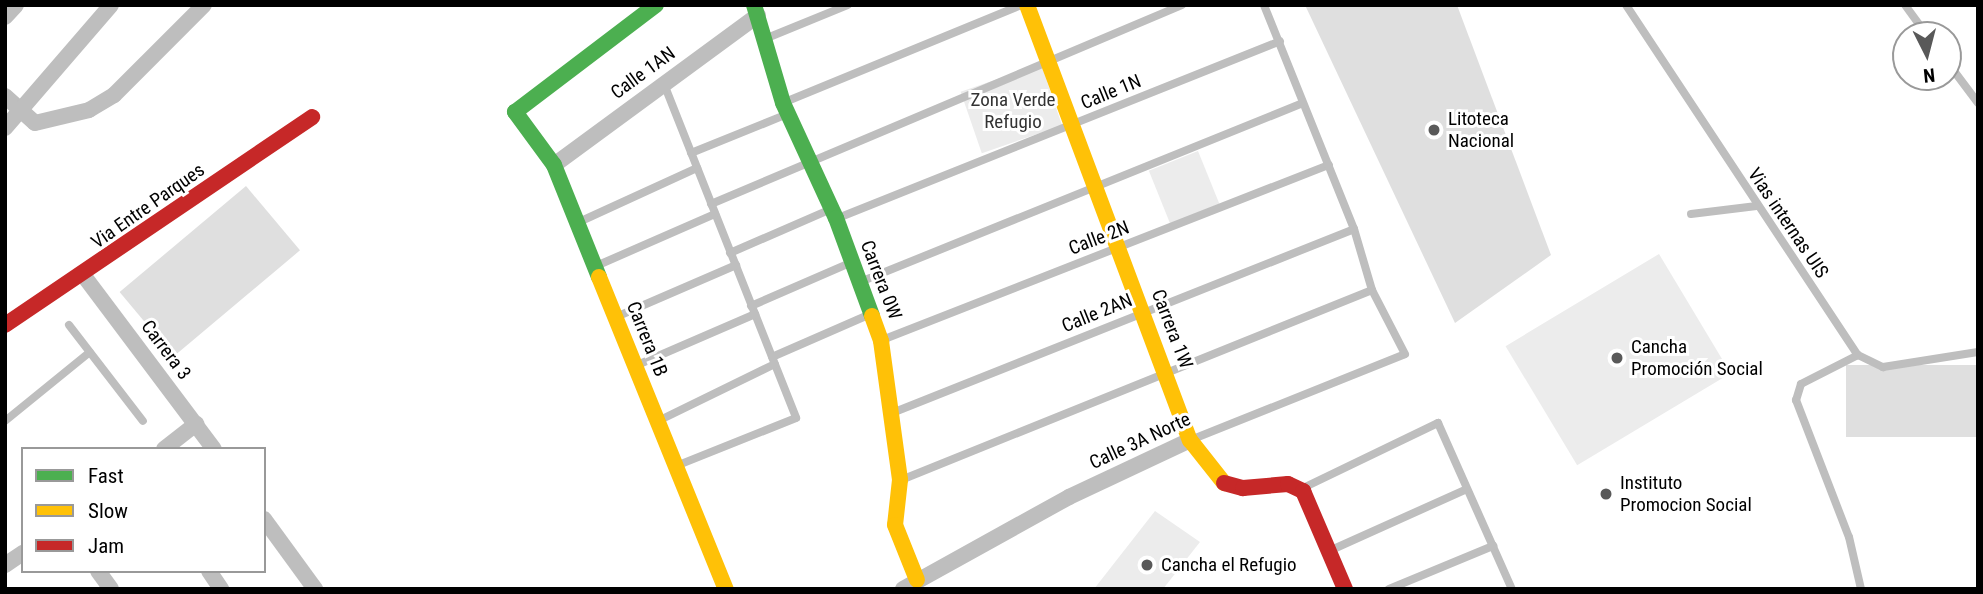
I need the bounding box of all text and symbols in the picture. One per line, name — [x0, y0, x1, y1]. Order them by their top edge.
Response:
north arrow — [1892, 21, 1962, 91]
street label: Calle 1AN — [606, 42, 680, 104]
text: N — [1922, 63, 1936, 87]
street label: Calle 1N — [1078, 70, 1144, 114]
park label: Zona Verde Refugio — [970, 89, 1056, 133]
place label: Litoteca Nacional — [1448, 108, 1514, 152]
marker: Litoteca Nacional — [1426, 122, 1442, 138]
street label: Via Entre Parques — [87, 159, 209, 253]
street label: Vias internas UIS — [1743, 164, 1833, 282]
street label: Calle 2N — [1066, 216, 1132, 260]
street label: Carrera 0W — [856, 237, 906, 323]
street label: Carrera 1W — [1147, 286, 1197, 372]
street label: Calle 2AN — [1058, 289, 1136, 337]
street label: Carrera 1B — [622, 298, 672, 380]
street label: Carrera 3 — [136, 316, 196, 384]
place label: Cancha Promoción Social — [1631, 336, 1763, 380]
marker: Cancha Promoción Social — [1609, 350, 1625, 366]
street label: Calle 3A Norte — [1086, 408, 1194, 474]
legend — [21, 447, 266, 573]
text: Fast — [88, 464, 124, 488]
place label: Instituto Promocion Social — [1620, 472, 1752, 516]
marker: Instituto Promocion Social — [1598, 486, 1614, 502]
text: Slow — [88, 499, 128, 523]
text: Jam — [88, 534, 124, 558]
place label: Cancha el Refugio — [1161, 554, 1297, 576]
marker: Cancha el Refugio — [1139, 557, 1155, 573]

